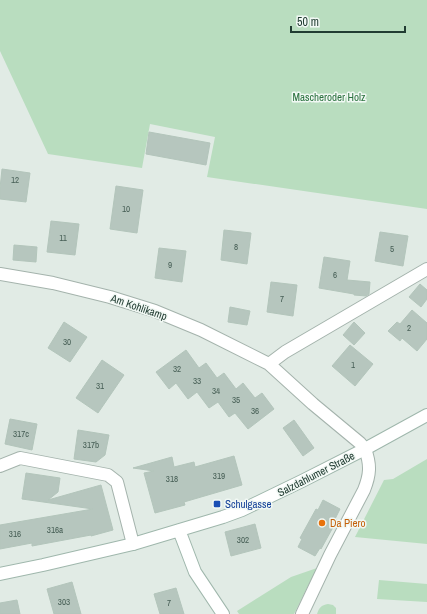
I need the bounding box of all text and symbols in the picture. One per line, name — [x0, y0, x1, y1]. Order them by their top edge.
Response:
scale bar — [291, 8, 405, 34]
text: 50 m — [297, 14, 319, 30]
park label: Mascheroder Holz — [292, 90, 366, 104]
house number: 12 — [11, 174, 19, 186]
house number: 10 — [122, 203, 130, 215]
house number: 11 — [59, 232, 67, 244]
house number: 8 — [234, 241, 238, 253]
house number: 5 — [390, 243, 394, 255]
house number: 9 — [168, 259, 172, 271]
house number: 6 — [333, 269, 337, 281]
street label: Am Kohlikamp — [108, 291, 169, 323]
house number: 7 — [280, 293, 284, 305]
house number: 2 — [407, 322, 411, 334]
house number: 30 — [63, 336, 71, 348]
house number: 1 — [351, 359, 355, 371]
house number: 32 — [173, 363, 181, 375]
house number: 33 — [193, 375, 201, 387]
house number: 31 — [96, 380, 104, 392]
house number: 34 — [212, 385, 220, 397]
house number: 35 — [232, 394, 240, 406]
house number: 36 — [251, 405, 259, 417]
house number: 317c — [13, 428, 29, 440]
house number: 317b — [83, 439, 99, 451]
street label: Salzdahlumer Straße — [275, 449, 357, 499]
house number: 319 — [213, 470, 225, 482]
house number: 318 — [166, 473, 178, 485]
place label: Schulgasse — [225, 497, 272, 511]
marker: Schulgasse — [212, 499, 222, 509]
place label: Da Piero — [330, 516, 366, 530]
marker: Da Piero — [317, 518, 327, 528]
house number: 316a — [47, 524, 63, 536]
house number: 316 — [9, 528, 21, 540]
house number: 302 — [237, 534, 249, 546]
house number: 303 — [58, 596, 70, 608]
house number: 7 — [167, 597, 171, 609]

